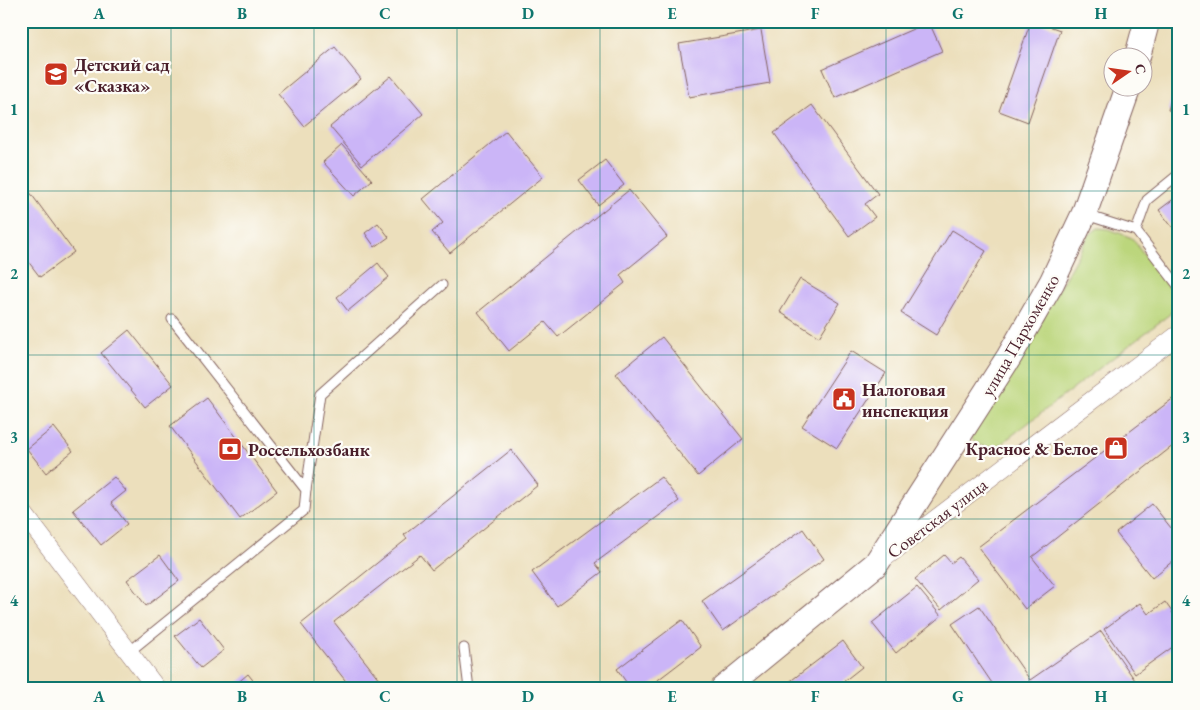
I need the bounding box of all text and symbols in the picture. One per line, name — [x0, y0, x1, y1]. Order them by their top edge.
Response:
text: A — [92, 3, 105, 24]
text: B — [237, 3, 247, 24]
text: C — [379, 3, 391, 24]
text: D — [522, 3, 534, 24]
text: E — [667, 3, 677, 24]
text: F — [811, 3, 820, 24]
text: G — [952, 3, 964, 24]
text: H — [1095, 3, 1108, 24]
north arrow — [1102, 48, 1152, 98]
place label: Детский сад «Сказка» — [74, 53, 170, 97]
school or university icon: Детский сад «Сказка» — [43, 61, 69, 87]
text: С — [1131, 62, 1151, 76]
text: 1 — [10, 99, 18, 120]
text: 1 — [1182, 99, 1190, 120]
text: 2 — [10, 263, 19, 284]
text: 2 — [1182, 263, 1191, 284]
street label: улица Пархоменко — [976, 270, 1064, 400]
place label: Налоговая инспекция — [862, 378, 949, 422]
public building icon: Налоговая инспекция — [831, 386, 857, 412]
text: 3 — [10, 427, 18, 448]
text: 3 — [1182, 427, 1190, 448]
shop icon: Красное & Белое — [1103, 435, 1129, 461]
bank icon: Россельхозбанк — [217, 436, 243, 462]
place label: Красное & Белое — [965, 437, 1098, 460]
place label: Россельхозбанк — [248, 438, 370, 461]
street label: Советская улица — [882, 472, 992, 563]
text: 4 — [10, 590, 19, 611]
text: 4 — [1182, 590, 1191, 611]
text: A — [92, 686, 105, 707]
text: B — [237, 686, 247, 707]
text: C — [379, 686, 391, 707]
text: D — [522, 686, 534, 707]
text: E — [667, 686, 677, 707]
text: F — [811, 686, 820, 707]
text: G — [952, 686, 964, 707]
text: H — [1095, 686, 1108, 707]

